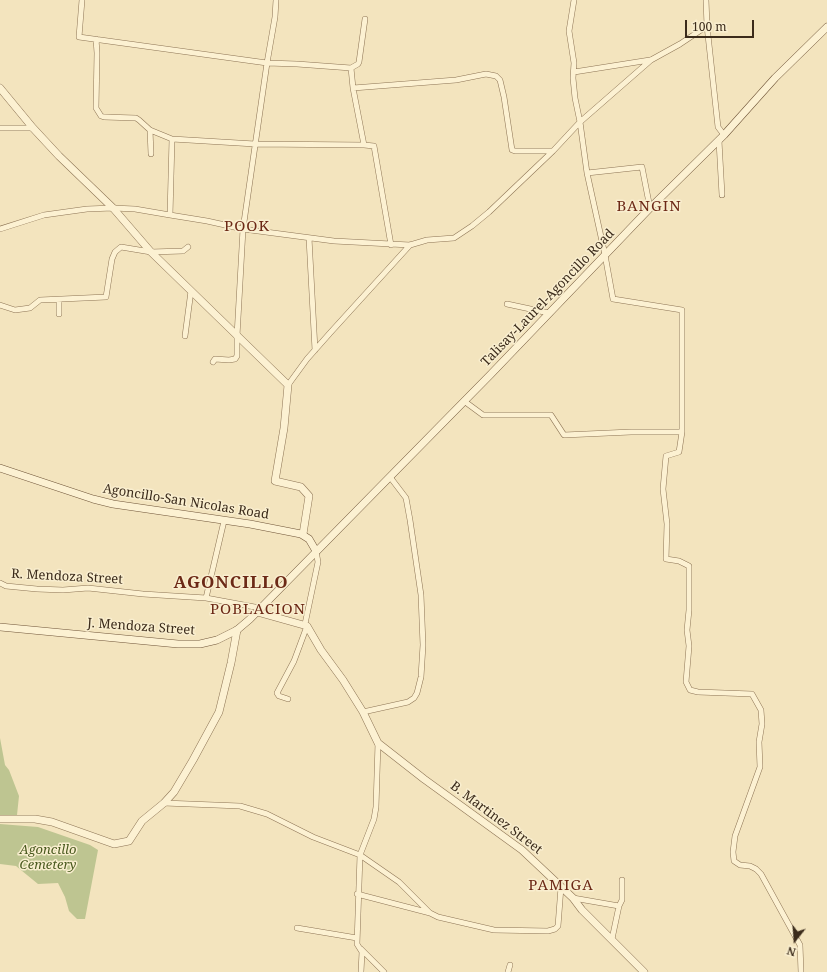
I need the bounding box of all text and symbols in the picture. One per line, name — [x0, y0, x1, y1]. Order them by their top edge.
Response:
scale bar — [687, 12, 756, 38]
text: 100 m — [692, 18, 727, 35]
district label: BANGIN — [616, 198, 682, 216]
district label: POOK — [224, 218, 270, 236]
street label: Talisay-Laurel-Agoncillo Road — [478, 226, 618, 370]
street label: Agoncillo-San Nicolas Road — [102, 481, 270, 523]
street label: R. Mendoza Street — [11, 566, 123, 588]
district label: AGONCILLO — [173, 573, 289, 593]
district label: POBLACION — [210, 601, 306, 619]
street label: J. Mendoza Street — [87, 615, 195, 639]
street label: B. Martinez Street — [447, 778, 545, 858]
park label: Agoncillo Cemetery — [19, 842, 77, 873]
district label: PAMIGA — [528, 877, 594, 895]
north arrow — [775, 920, 815, 960]
text: N — [785, 944, 798, 960]

